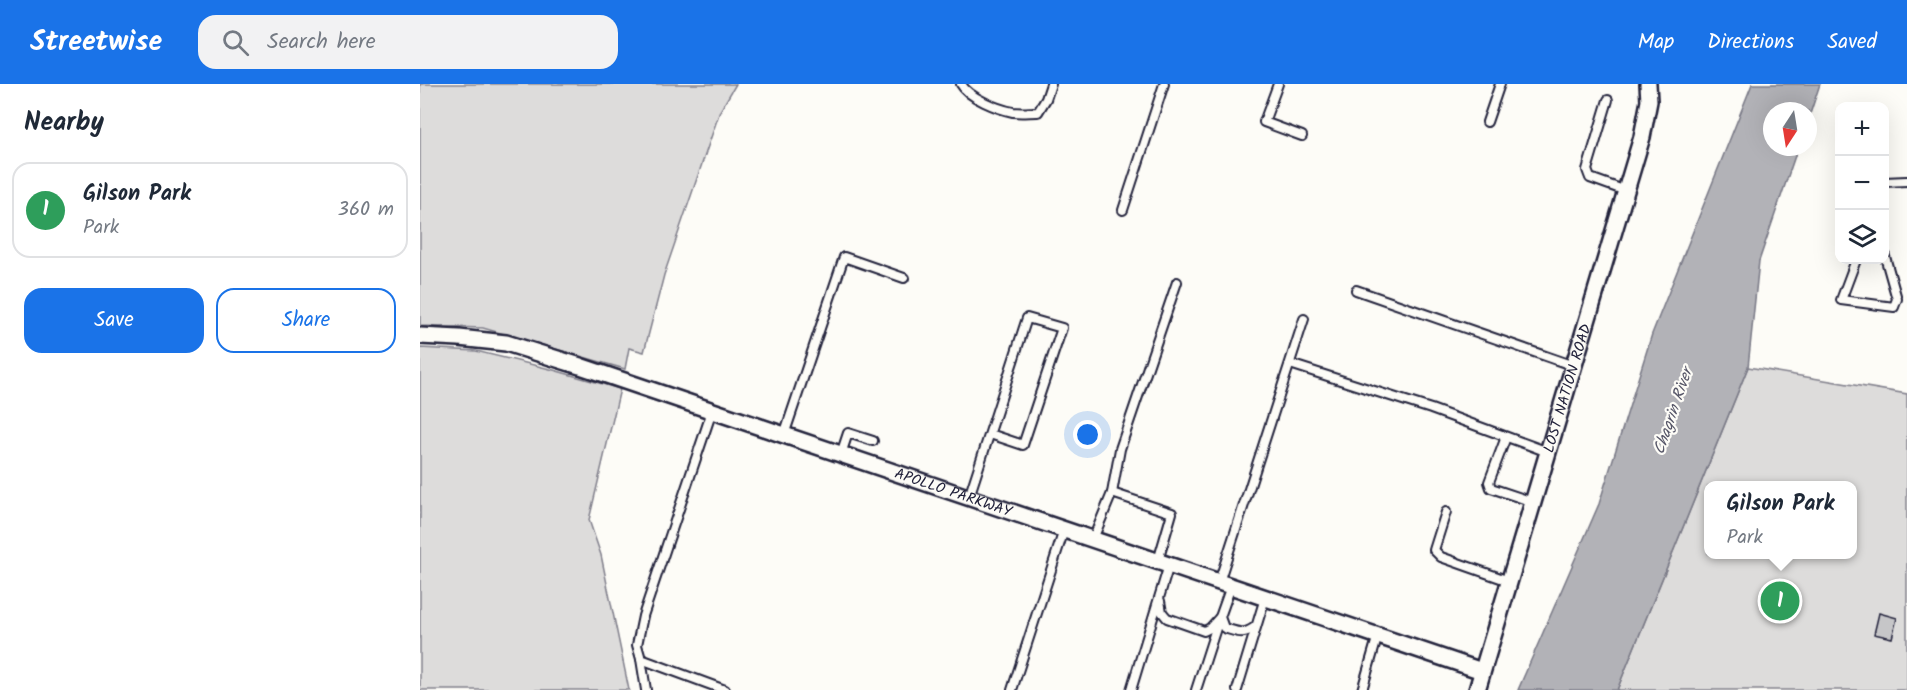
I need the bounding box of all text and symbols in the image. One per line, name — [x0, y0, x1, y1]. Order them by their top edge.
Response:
search box — [198, 15, 618, 69]
text: Streetwise — [30, 20, 162, 65]
text: Search here — [267, 25, 376, 60]
icon: search — [219, 26, 252, 59]
text: Map — [1638, 26, 1674, 59]
text: Directions — [1707, 26, 1794, 59]
text: Saved — [1827, 26, 1877, 59]
text: Nearby — [24, 102, 104, 144]
north arrow — [1763, 102, 1817, 156]
map controls — [1835, 102, 1889, 264]
button: + — [1835, 102, 1889, 156]
button: − — [1835, 156, 1889, 210]
text: Gilson Park — [83, 177, 191, 212]
text: 1 — [42, 194, 49, 226]
text: 360 m — [338, 194, 394, 226]
button: layers — [1835, 210, 1889, 264]
text: Park — [83, 212, 119, 244]
button: Save — [24, 288, 204, 353]
button: Share — [216, 288, 396, 353]
street label: LOST NATION ROAD — [1537, 321, 1599, 456]
water label: Chagrin River — [1647, 362, 1701, 458]
your location — [1073, 420, 1102, 449]
street label: APOLLO PARKWAY — [891, 462, 1016, 525]
popup — [1704, 481, 1857, 559]
text: Gilson Park — [1727, 487, 1834, 522]
text: Park — [1727, 522, 1763, 554]
pin: 1 — [1760, 578, 1800, 624]

